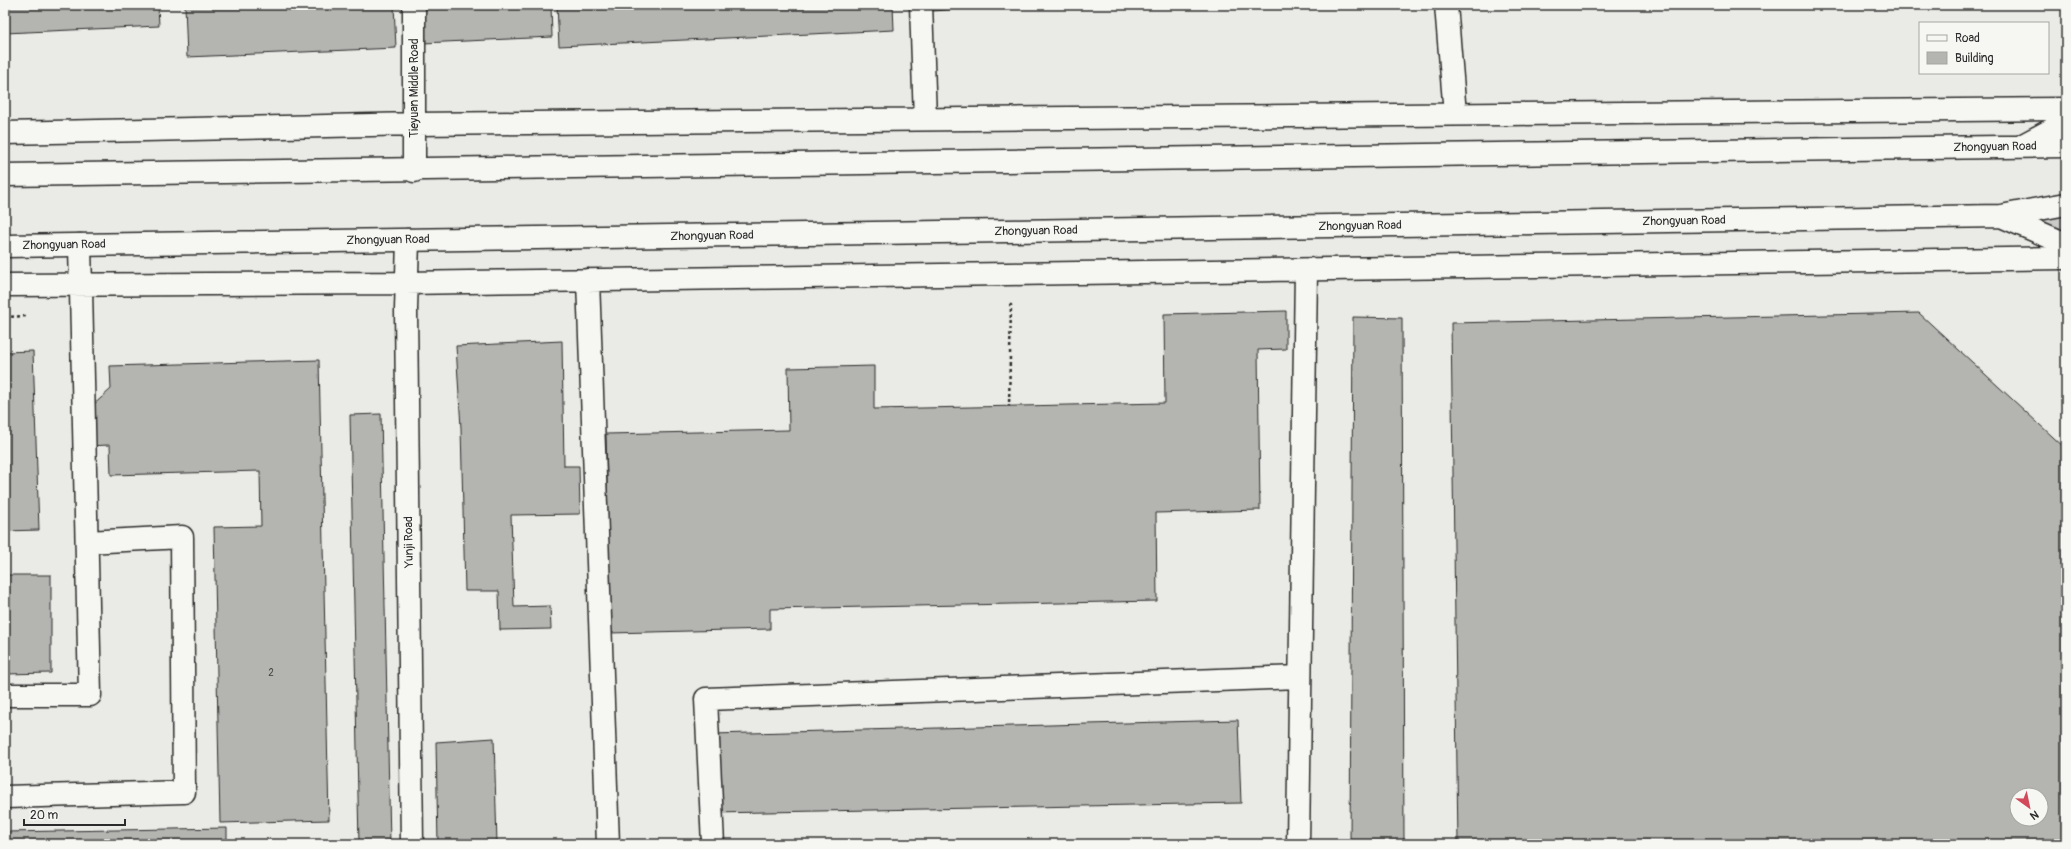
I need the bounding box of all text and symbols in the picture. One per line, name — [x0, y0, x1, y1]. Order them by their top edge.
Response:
legend — [1919, 22, 2049, 74]
text: Road — [1955, 31, 1980, 46]
street label: Tieyuan Middle Road — [407, 38, 422, 138]
text: Building — [1955, 51, 1994, 66]
street label: Zhongyuan Road — [1953, 139, 2037, 155]
street label: Zhongyuan Road — [1642, 213, 1726, 229]
street label: Zhongyuan Road — [1318, 218, 1402, 234]
street label: Zhongyuan Road — [994, 223, 1078, 239]
street label: Zhongyuan Road — [670, 228, 754, 244]
street label: Zhongyuan Road — [346, 232, 430, 248]
street label: Zhongyuan Road — [22, 237, 106, 253]
street label: Yunji Road — [401, 516, 417, 569]
house number: 2 — [268, 667, 274, 679]
north arrow — [2009, 787, 2049, 827]
scale bar — [24, 801, 125, 827]
text: N — [2027, 807, 2041, 823]
text: 20 m — [30, 808, 59, 823]

